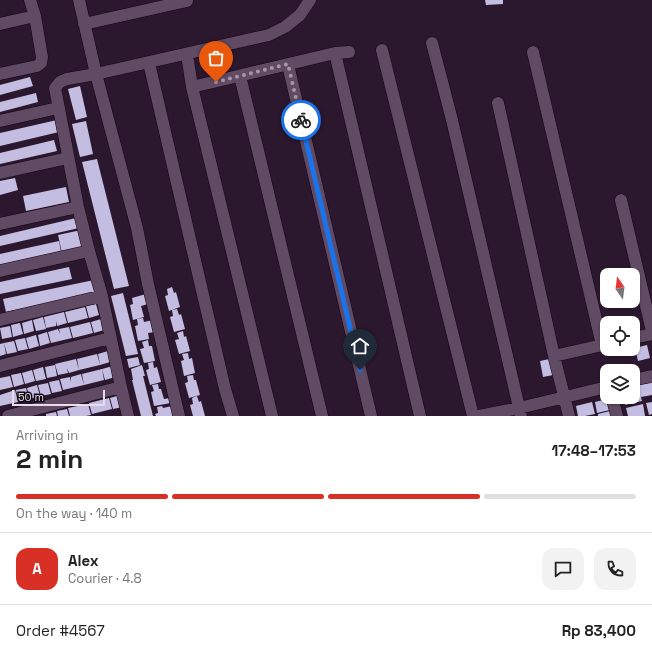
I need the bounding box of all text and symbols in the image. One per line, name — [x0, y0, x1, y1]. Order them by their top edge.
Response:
pin — [199, 41, 233, 82]
icon: bag — [205, 47, 227, 69]
courier — [281, 100, 321, 140]
icon: bike — [290, 109, 312, 131]
north arrow — [600, 268, 640, 308]
map controls — [600, 268, 640, 404]
button: locate — [600, 316, 640, 356]
pin — [343, 329, 377, 370]
icon: home — [349, 335, 371, 357]
button: layers — [600, 364, 640, 404]
scale bar — [12, 388, 105, 407]
text: 50 m — [18, 390, 44, 404]
text: Arriving in — [16, 427, 78, 444]
text: 17:48–17:53 — [551, 441, 636, 460]
text: 2 min — [16, 442, 83, 476]
text: On the way · 140 m — [16, 505, 132, 522]
button: chat — [542, 548, 584, 590]
button: phone — [594, 548, 636, 590]
text: Alex — [68, 551, 99, 570]
text: A — [32, 559, 42, 578]
text: Courier · 4.8 — [68, 570, 142, 587]
text: Order #4567 — [16, 621, 105, 640]
text: Rp 83,400 — [562, 621, 636, 640]

